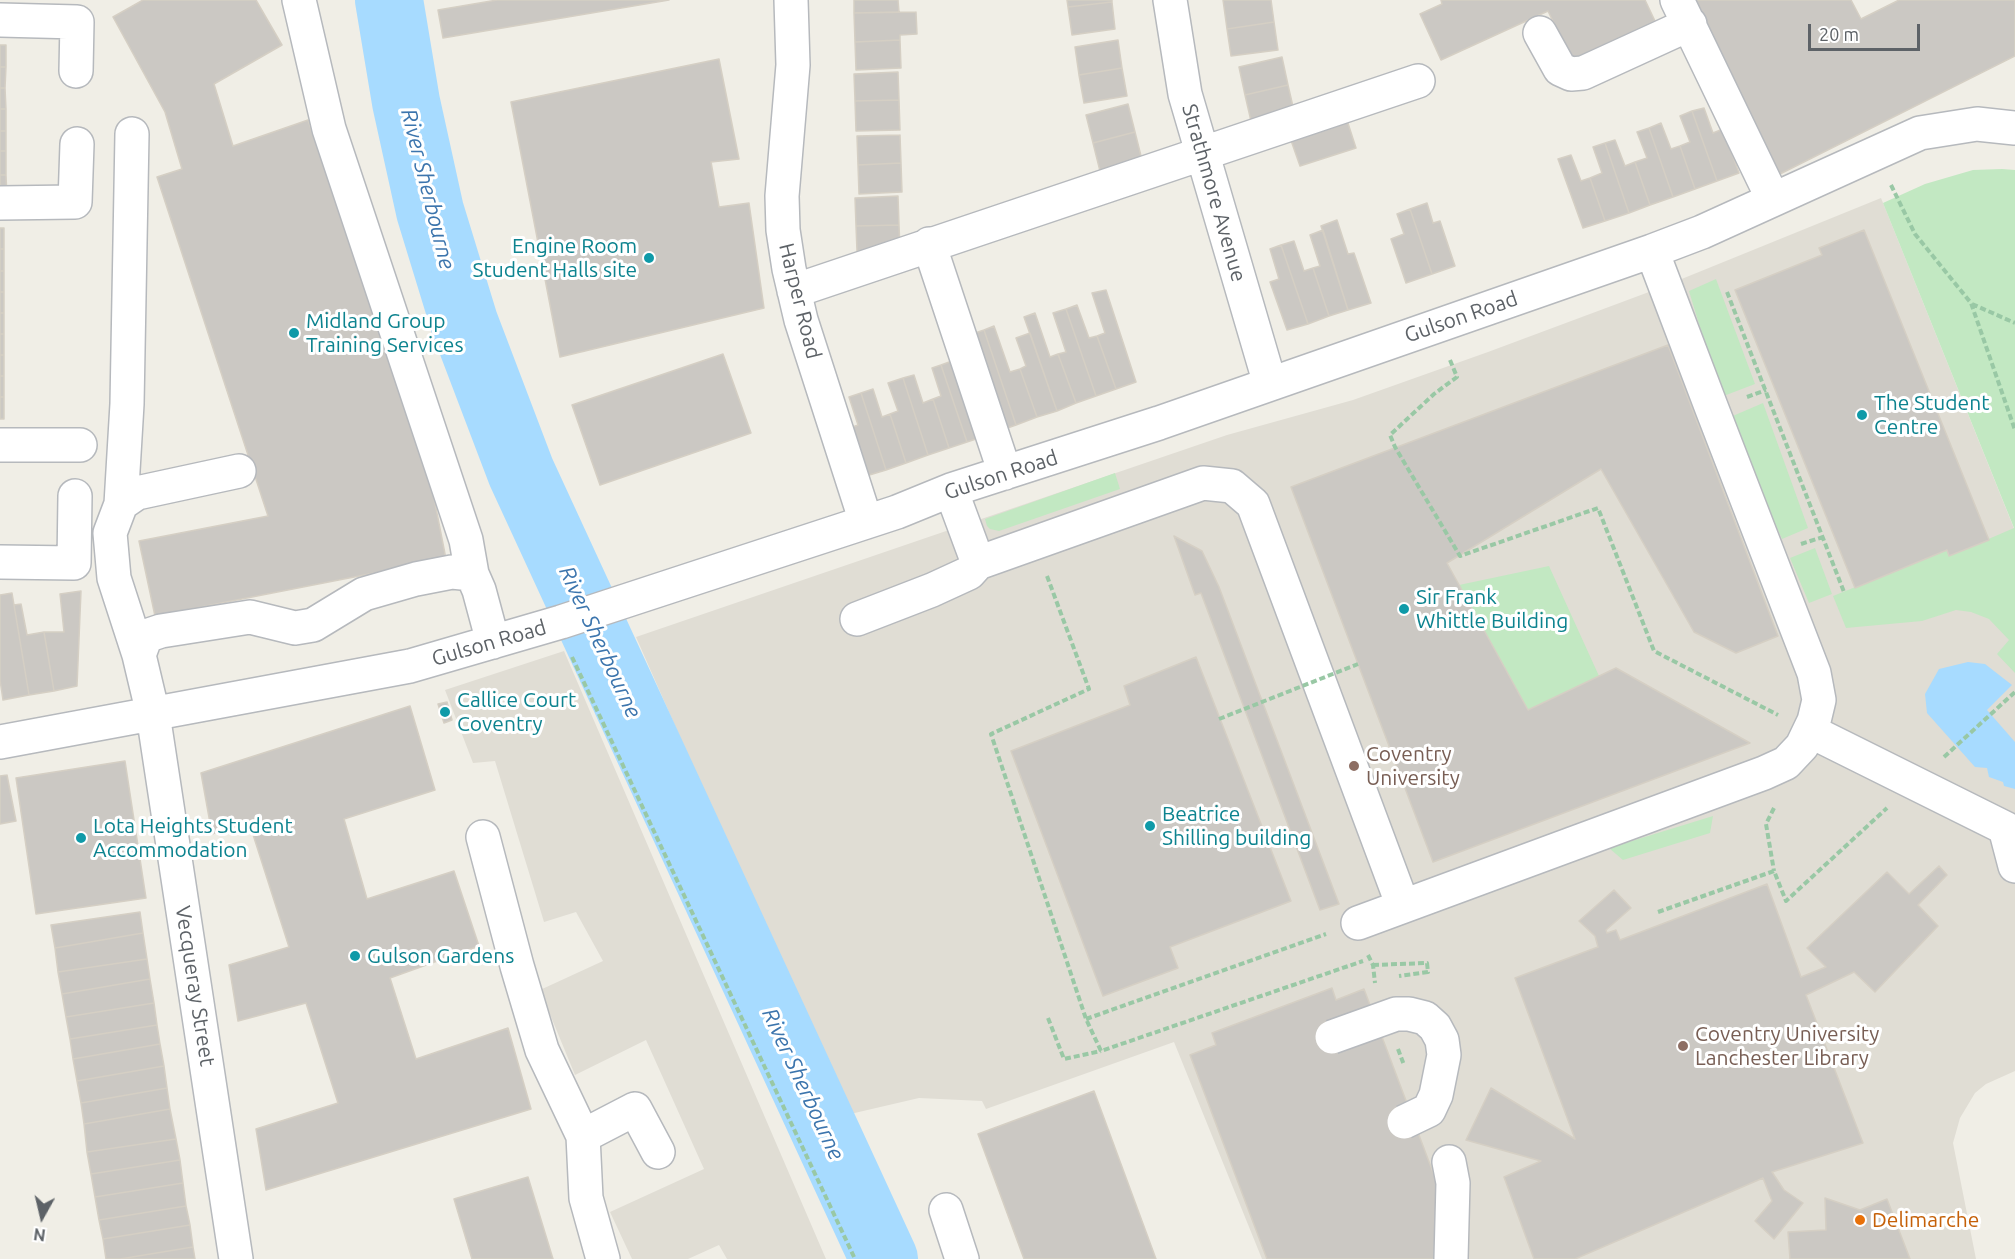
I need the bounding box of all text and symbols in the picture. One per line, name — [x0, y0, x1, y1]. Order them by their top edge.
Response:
scale bar — [1811, 12, 1924, 50]
text: 20 m — [1819, 24, 1859, 44]
street label: Strathmore Avenue — [1177, 101, 1251, 285]
water label: River Sherbourne — [395, 106, 461, 272]
place label: Engine Room Student Halls site — [472, 233, 637, 283]
street label: Harper Road — [773, 240, 827, 362]
marker: Engine Room Student Halls site — [642, 251, 656, 265]
street label: Gulson Road — [1401, 286, 1521, 348]
place label: Midland Group Training Services — [306, 308, 464, 358]
marker: Midland Group Training Services — [287, 326, 301, 340]
place label: The Student Centre — [1874, 390, 1989, 440]
marker: The Student Centre — [1855, 408, 1869, 422]
street label: Gulson Road — [941, 445, 1061, 505]
water label: River Sherbourne — [553, 562, 647, 722]
place label: Sir Frank Whittle Building — [1416, 584, 1568, 634]
marker: Sir Frank Whittle Building — [1397, 602, 1411, 616]
street label: Gulson Road — [429, 615, 549, 671]
place label: Callice Court Coventry — [457, 687, 576, 737]
marker: Callice Court Coventry — [438, 705, 452, 719]
place label: Coventry University — [1366, 741, 1460, 791]
marker: Coventry University — [1347, 759, 1361, 773]
place label: Beatrice Shilling building — [1162, 801, 1311, 851]
place label: Lota Heights Student Accommodation — [93, 813, 293, 863]
marker: Beatrice Shilling building — [1143, 819, 1157, 833]
marker: Lota Heights Student Accommodation — [74, 831, 88, 845]
street label: Vecqueray Street — [170, 904, 220, 1068]
place label: Gulson Gardens — [367, 943, 514, 969]
marker: Gulson Gardens — [348, 949, 362, 963]
water label: River Sherbourne — [756, 1004, 850, 1164]
place label: Coventry University Lanchester Library — [1695, 1021, 1879, 1071]
marker: Coventry University Lanchester Library — [1676, 1039, 1690, 1053]
north arrow — [12, 1187, 72, 1247]
place label: Delimarche — [1872, 1207, 1979, 1233]
marker: Delimarche — [1853, 1213, 1867, 1227]
text: N — [32, 1225, 47, 1245]

